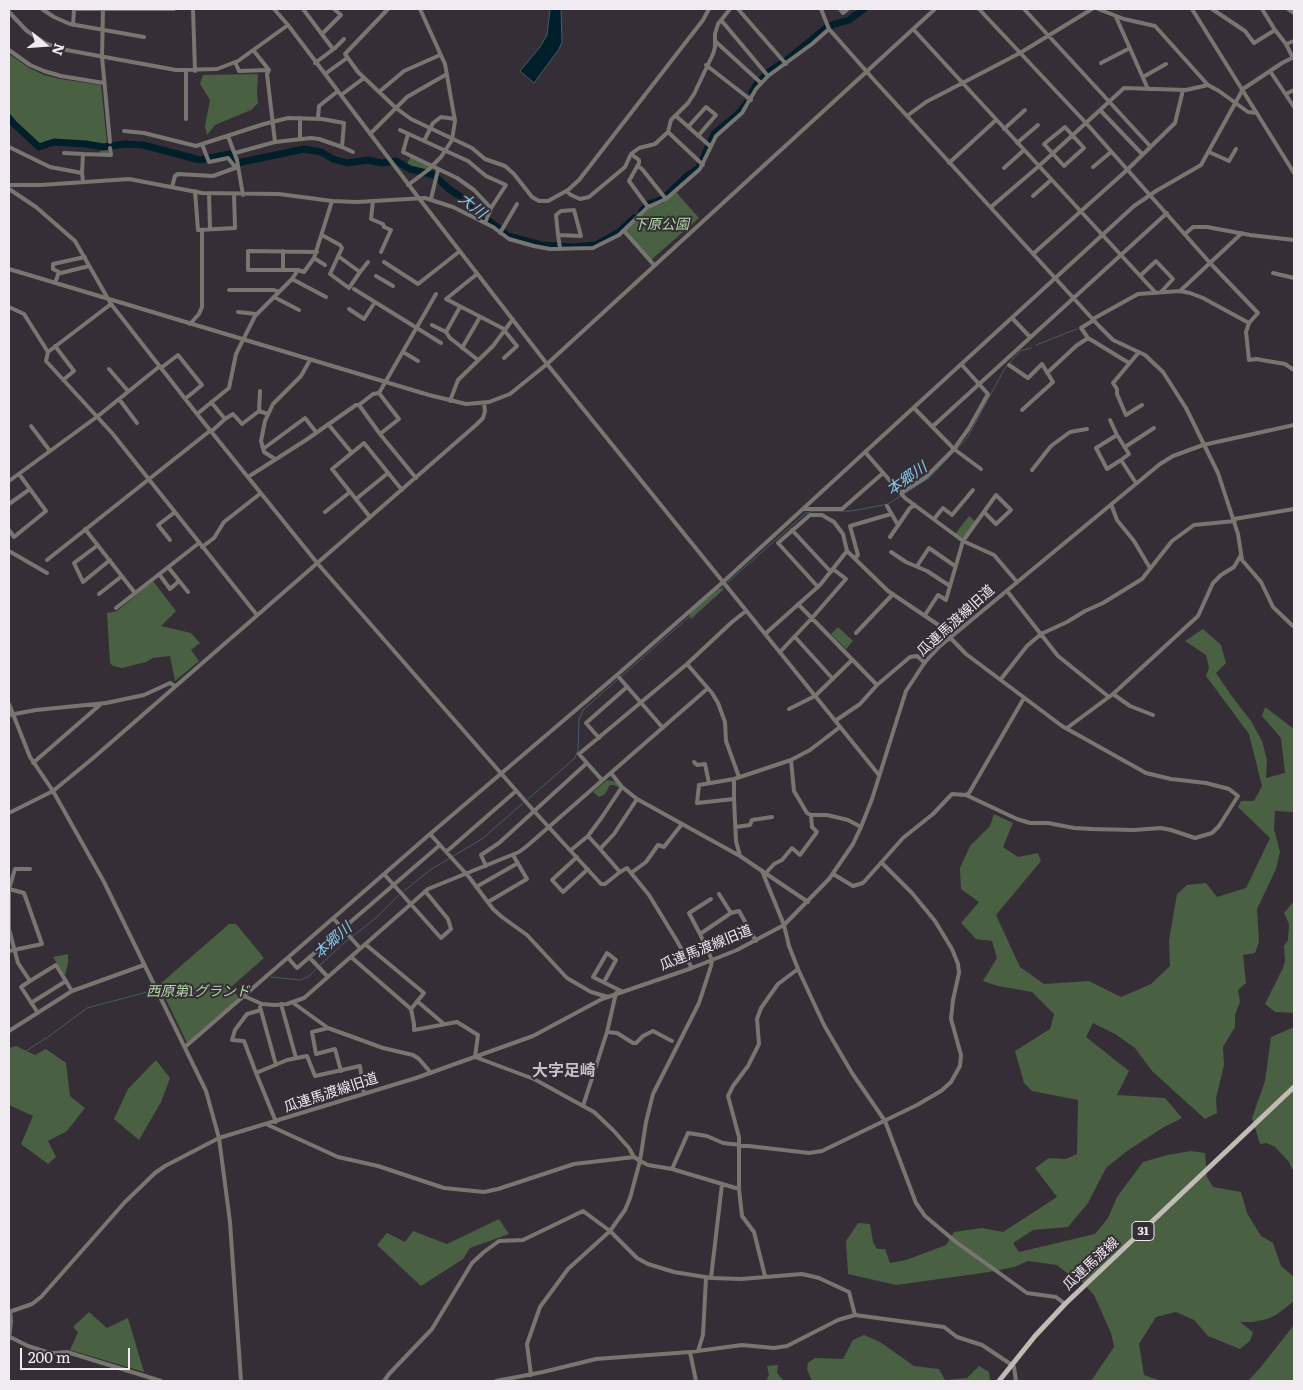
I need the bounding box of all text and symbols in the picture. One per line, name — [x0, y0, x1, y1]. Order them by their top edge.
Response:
north arrow — [20, 20, 70, 70]
text: N — [48, 41, 71, 58]
water label: 大川 — [455, 190, 489, 222]
park label: 下原公園 — [633, 217, 689, 233]
water label: 本郷川 — [883, 459, 931, 499]
street label: 瓜連馬渡線旧道 — [914, 582, 998, 660]
water label: 本郷川 — [310, 919, 356, 963]
street label: 瓜連馬渡線旧道 — [657, 922, 755, 974]
park label: 西原第1グランド — [146, 984, 250, 1000]
district label: 大字足崎 — [532, 1061, 596, 1081]
street label: 瓜連馬渡線旧道 — [282, 1070, 380, 1116]
road number: 31 — [1132, 1222, 1154, 1240]
street label: 瓜連馬渡線 — [1060, 1234, 1122, 1294]
scale bar — [22, 1338, 132, 1370]
text: 200 m — [28, 1345, 71, 1368]

